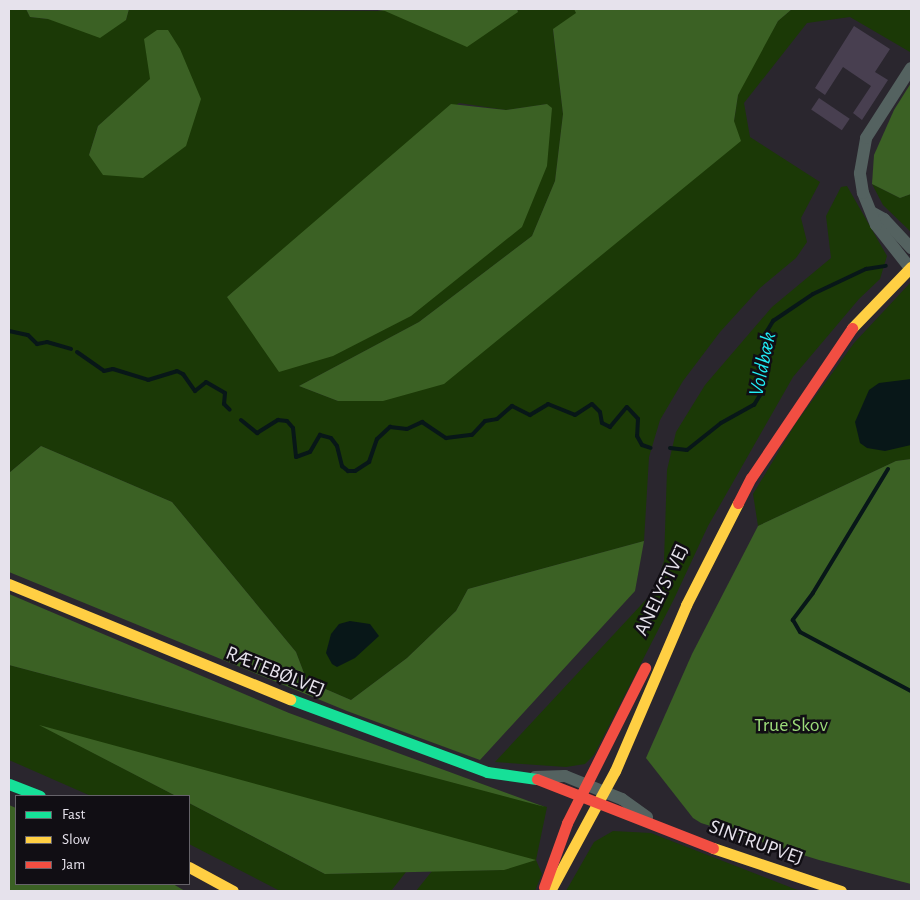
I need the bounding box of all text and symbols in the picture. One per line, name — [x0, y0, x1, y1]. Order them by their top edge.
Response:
water label: Voldbæk — [744, 330, 782, 398]
street label: ANELYSTVEJ — [630, 540, 694, 640]
street label: RÆTEBØLVEJ — [222, 641, 328, 703]
park label: True Skov — [754, 713, 828, 737]
legend — [15, 795, 190, 885]
text: Fast — [62, 807, 85, 822]
street label: SINTRUPVEJ — [706, 815, 806, 871]
text: Slow — [62, 832, 90, 847]
text: Jam — [62, 857, 85, 872]

